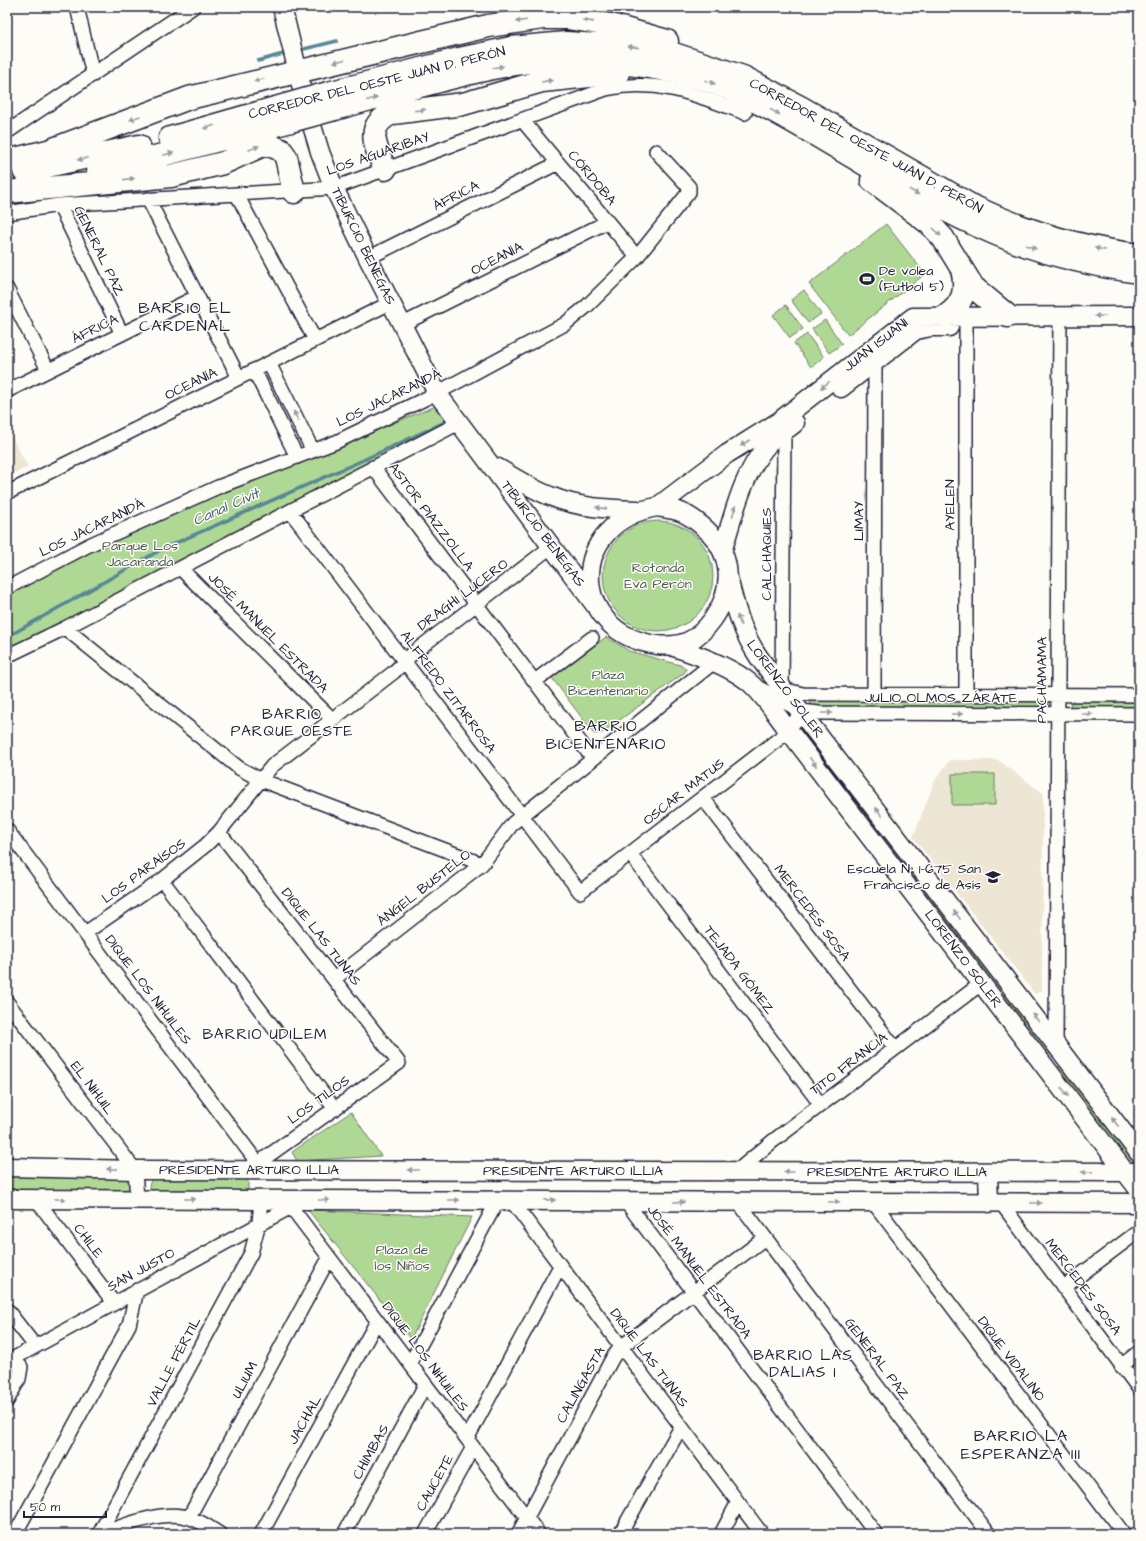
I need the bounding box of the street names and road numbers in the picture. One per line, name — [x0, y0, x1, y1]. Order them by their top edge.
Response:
street label: CORREDOR DEL OESTE JUAN D. PERÓN — [246, 41, 508, 125]
street label: CORREDOR DEL OESTE JUAN D. PERÓN — [746, 73, 987, 219]
street label: LOS AGUARIBAY — [324, 127, 433, 181]
street label: CÓRDOBA — [563, 146, 621, 210]
street label: ÁFRICA — [429, 176, 483, 216]
street label: TIBURCIO BENEGAS — [326, 184, 400, 308]
street label: GENERAL PAZ — [68, 202, 130, 300]
street label: OCEANÍA — [467, 237, 527, 281]
street label: ÁFRICA — [68, 309, 122, 349]
street label: JUAN ISUANI — [839, 313, 913, 377]
street label: OCEANÍA — [161, 363, 221, 405]
street label: LOS JACARANDÁ — [333, 364, 445, 432]
street label: ASTOR PIAZZOLLA — [383, 459, 479, 575]
street label: TIBURCIO BENEGAS — [496, 477, 590, 591]
street label: AYELEN — [940, 479, 960, 531]
street label: LOS JACARANDÁ — [36, 494, 148, 562]
street label: LIMAY — [849, 501, 869, 541]
street label: CALCHAQUIES — [757, 507, 777, 601]
street label: DRAGHI LUCERO — [413, 554, 513, 636]
street label: JOSÉ MANUEL ESTRADA — [203, 568, 333, 698]
street label: ALFREDO ZITARROSA — [395, 627, 501, 757]
street label: LORENZO SOLER — [741, 636, 829, 742]
street label: PACHAMAMA — [1032, 637, 1052, 723]
street label: JULIO OLMOS ZÁRATE — [865, 688, 1018, 708]
street label: OSCAR MATUS — [639, 754, 729, 830]
street label: LOS PARAÍSOS — [98, 834, 190, 908]
street label: ÁNGEL BUSTELO — [373, 845, 475, 931]
street label: MERCEDES SOSA — [769, 861, 855, 965]
street label: DIQUE LAS TUNAS — [276, 884, 366, 990]
street label: LORENZO SOLER — [919, 906, 1007, 1012]
street label: TEJADA GÓMEZ — [699, 921, 779, 1019]
street label: DIQUE LOS NIHUILES — [100, 931, 196, 1049]
street label: TITO FRANCIA — [806, 1028, 892, 1100]
street label: EL NIHUIL — [65, 1057, 119, 1119]
street label: LOS TILOS — [284, 1071, 354, 1129]
street label: PRESIDENTE ARTURO ILLIA — [159, 1160, 339, 1180]
street label: PRESIDENTE ARTURO ILLIA — [483, 1161, 663, 1181]
street label: PRESIDENTE ARTURO ILLIA — [807, 1162, 987, 1182]
street label: JOSÉ MANUEL ESTRADA — [642, 1201, 756, 1343]
street label: CHILE — [68, 1220, 108, 1263]
street label: MERCEDES SOSA — [1040, 1235, 1126, 1339]
street label: SAN JUSTO — [103, 1243, 179, 1297]
street label: DIQUE LOS NIHUILES — [377, 1298, 473, 1416]
street label: DIQUE LAS TUNAS — [605, 1304, 693, 1412]
street label: DIQUE VIDALINO — [972, 1312, 1050, 1406]
street label: VALLE FÉRTIL — [142, 1313, 206, 1411]
street label: GENERAL PAZ — [839, 1314, 915, 1404]
street label: CALINGASTA — [552, 1343, 610, 1427]
street label: ULIUM — [227, 1358, 263, 1402]
street label: JACHAL — [283, 1392, 327, 1448]
street label: CHIMBAS — [348, 1421, 394, 1483]
street label: CAUCETE — [411, 1450, 459, 1515]

